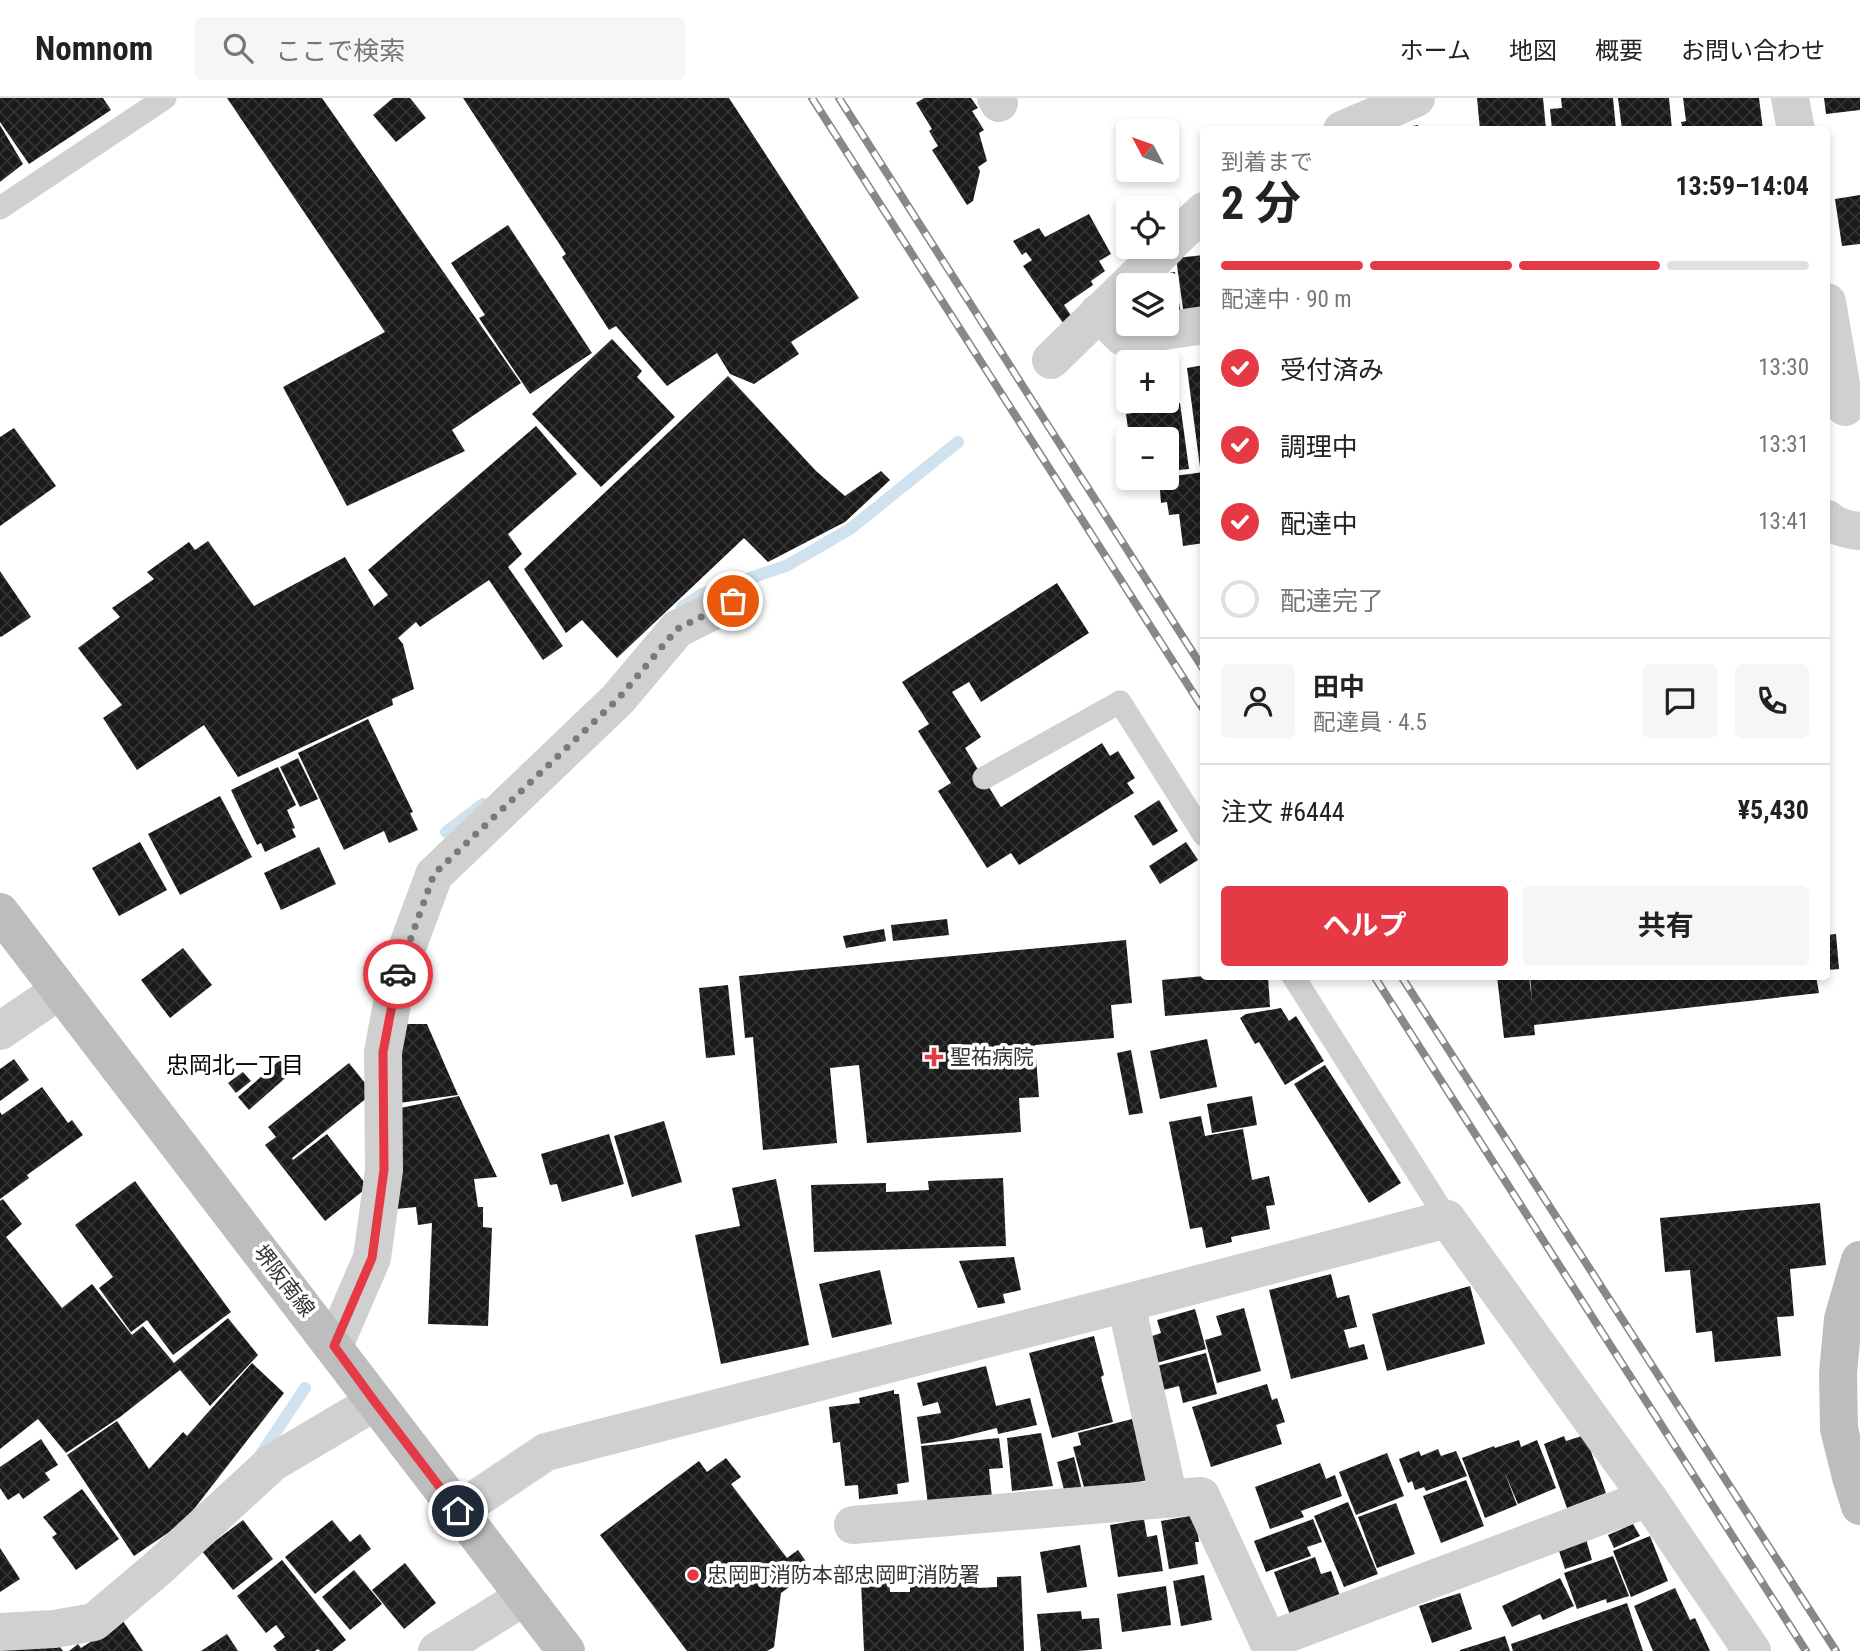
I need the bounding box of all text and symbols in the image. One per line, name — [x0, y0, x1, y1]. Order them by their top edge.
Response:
search box — [195, 17, 685, 80]
text: Nomnom — [35, 29, 153, 68]
icon: search — [219, 29, 257, 67]
text: ここで検索 — [275, 36, 405, 66]
text: ホーム — [1400, 37, 1471, 65]
text: 地図 — [1509, 37, 1557, 65]
text: 概要 — [1595, 37, 1643, 65]
text: お問い合わせ — [1681, 37, 1825, 65]
north arrow — [1116, 119, 1180, 182]
map controls — [1116, 119, 1179, 490]
text: 到着まで — [1221, 149, 1313, 176]
text: 13:59–14:04 — [1675, 171, 1809, 201]
text: 2 分 — [1221, 176, 1301, 230]
button: locate — [1116, 196, 1179, 259]
button: layers — [1116, 273, 1179, 336]
text: 配達中 · 90 m — [1221, 286, 1351, 313]
icon: check — [1221, 349, 1259, 387]
button: + — [1116, 350, 1179, 413]
text: 13:30 — [1758, 354, 1809, 381]
text: 受付済み — [1280, 355, 1384, 385]
icon: check — [1221, 426, 1259, 464]
button: − — [1116, 427, 1179, 490]
text: 13:31 — [1758, 431, 1809, 458]
text: 調理中 — [1280, 432, 1358, 462]
icon: check — [1221, 503, 1259, 541]
text: 13:41 — [1758, 508, 1809, 535]
text: 配達中 — [1280, 509, 1358, 539]
pin — [703, 571, 763, 631]
icon: bag — [714, 582, 752, 620]
text: 配達完了 — [1280, 586, 1384, 616]
button: person — [1221, 664, 1295, 738]
button: chat — [1643, 664, 1717, 738]
button: phone — [1735, 664, 1809, 738]
text: 田中 — [1313, 672, 1365, 702]
text: 配達員 · 4.5 — [1313, 709, 1427, 736]
text: ¥5,430 — [1738, 795, 1809, 825]
text: 注文 #6444 — [1221, 797, 1345, 827]
button: ヘルプ — [1221, 886, 1508, 966]
button: 共有 — [1522, 886, 1809, 966]
courier — [363, 939, 433, 1009]
icon: car — [379, 955, 417, 993]
place label: 聖祐病院 — [950, 1045, 1034, 1069]
marker: 聖祐病院 — [924, 1047, 944, 1067]
district label: 忠岡北一丁目 — [166, 1052, 304, 1079]
street label: 堺阪南線 — [249, 1241, 319, 1321]
pin — [428, 1481, 488, 1541]
icon: home — [439, 1492, 477, 1530]
place label: 忠岡町消防本部忠岡町消防署 — [707, 1563, 980, 1587]
marker: 忠岡町消防本部忠岡町消防署 — [685, 1567, 701, 1583]

